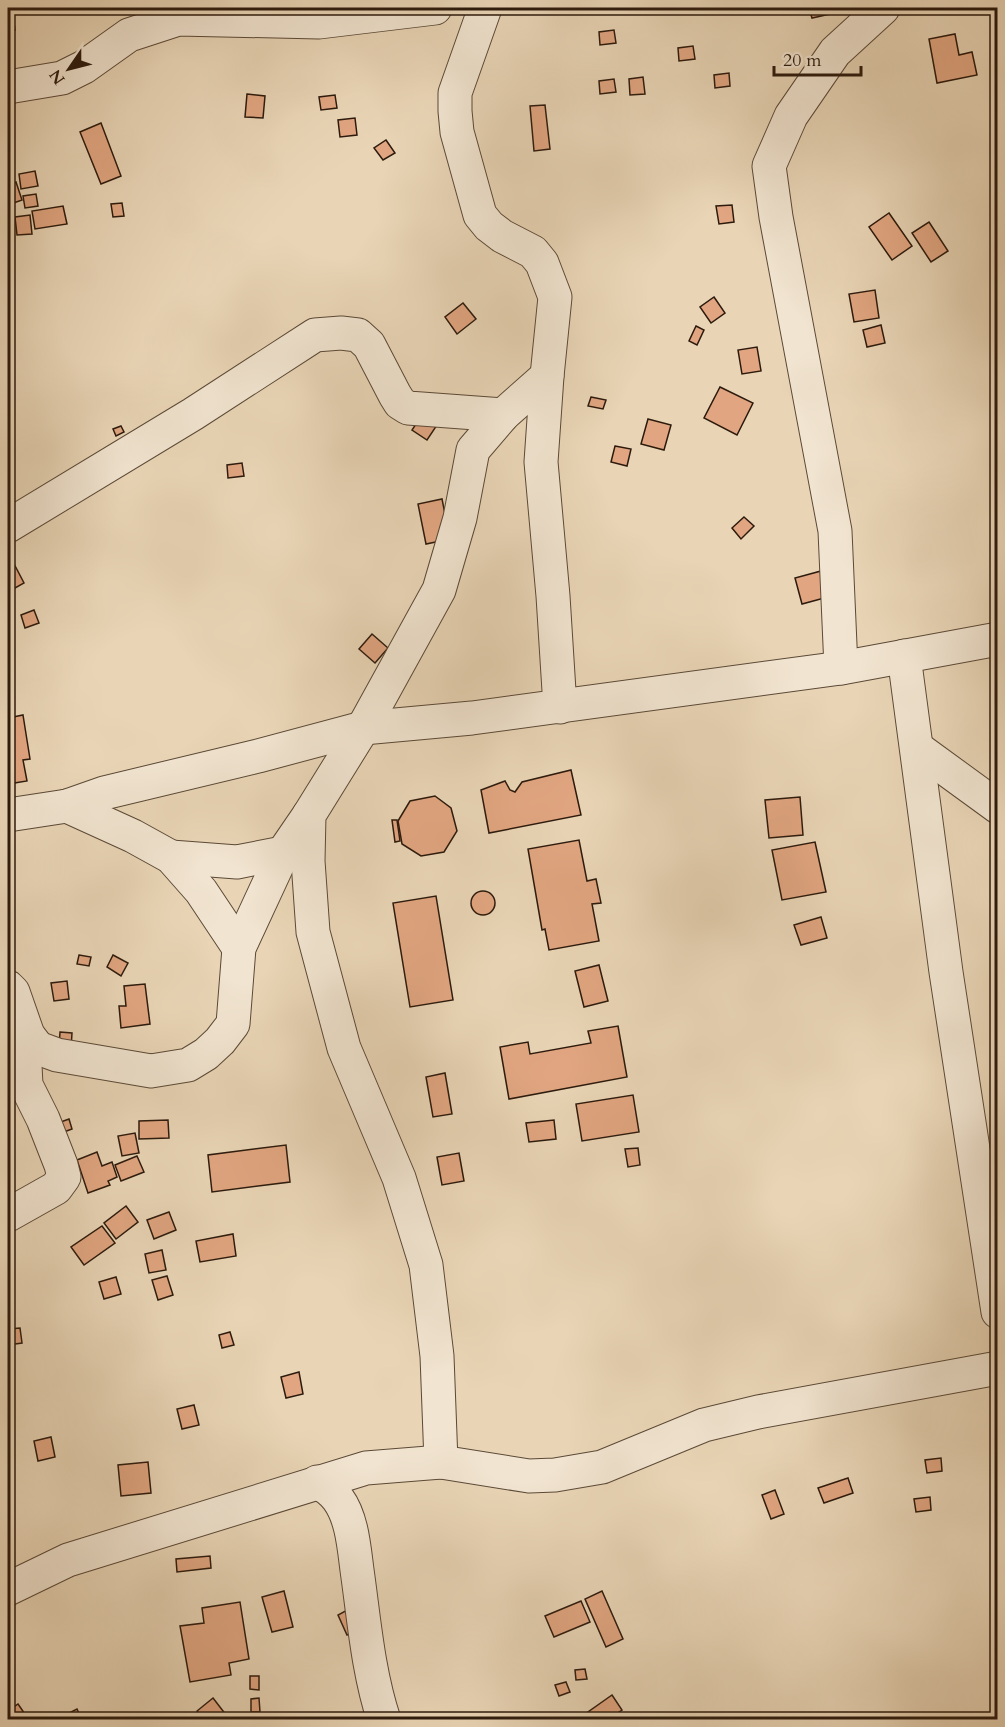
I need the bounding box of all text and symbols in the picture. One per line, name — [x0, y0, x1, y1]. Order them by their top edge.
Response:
north arrow — [39, 39, 99, 99]
scale bar — [774, 39, 861, 77]
text: 20 m — [783, 48, 822, 73]
text: N — [44, 65, 71, 89]

